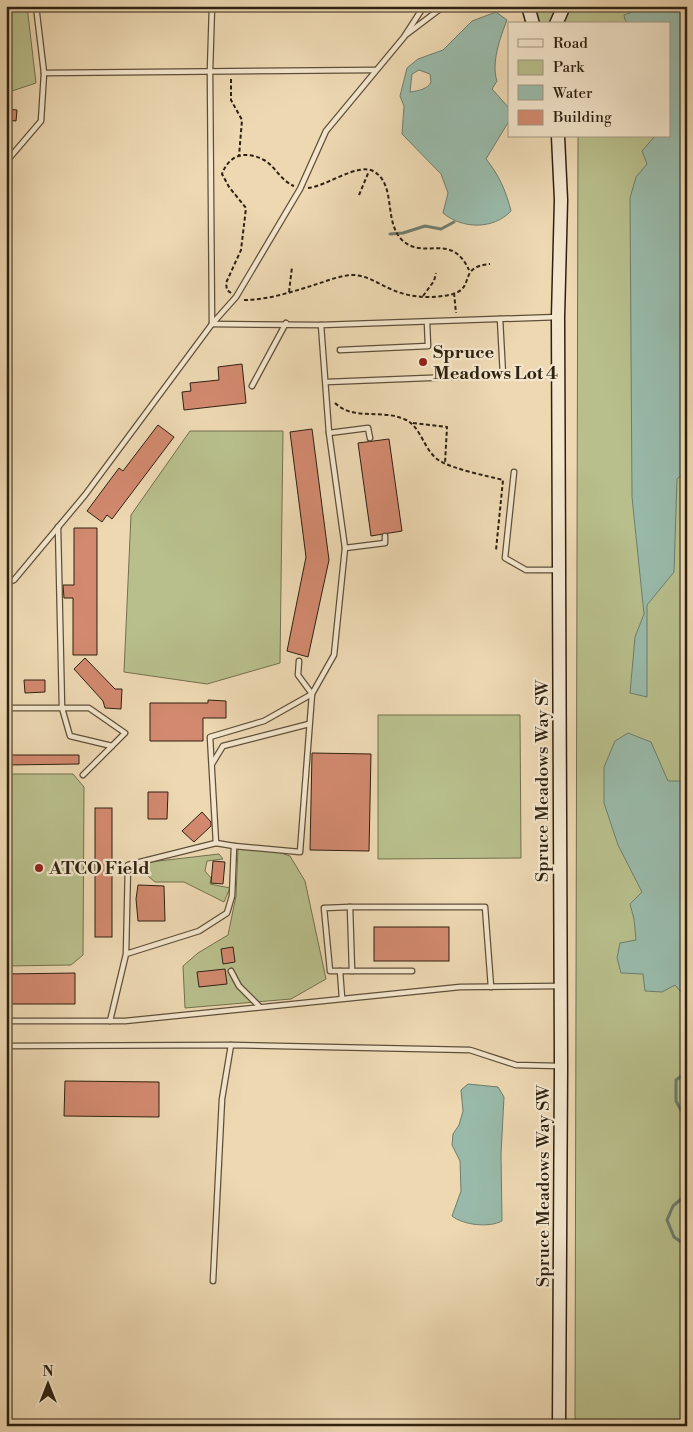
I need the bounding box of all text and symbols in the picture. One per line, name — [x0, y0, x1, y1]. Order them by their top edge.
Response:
legend — [508, 22, 670, 138]
text: Road — [553, 34, 588, 53]
text: Park — [553, 58, 585, 77]
text: Water — [552, 84, 593, 103]
text: Building — [552, 108, 612, 127]
place label: Spruce Meadows Lot 4 — [433, 341, 558, 385]
marker: Spruce Meadows Lot 4 — [417, 356, 429, 368]
street label: Spruce Meadows Way SW — [531, 679, 554, 882]
place label: ATCO Field — [48, 857, 150, 880]
marker: ATCO Field — [33, 862, 45, 874]
street label: Spruce Meadows Way SW — [532, 1084, 555, 1287]
north arrow — [22, 1360, 72, 1410]
text: N — [42, 1363, 54, 1381]

